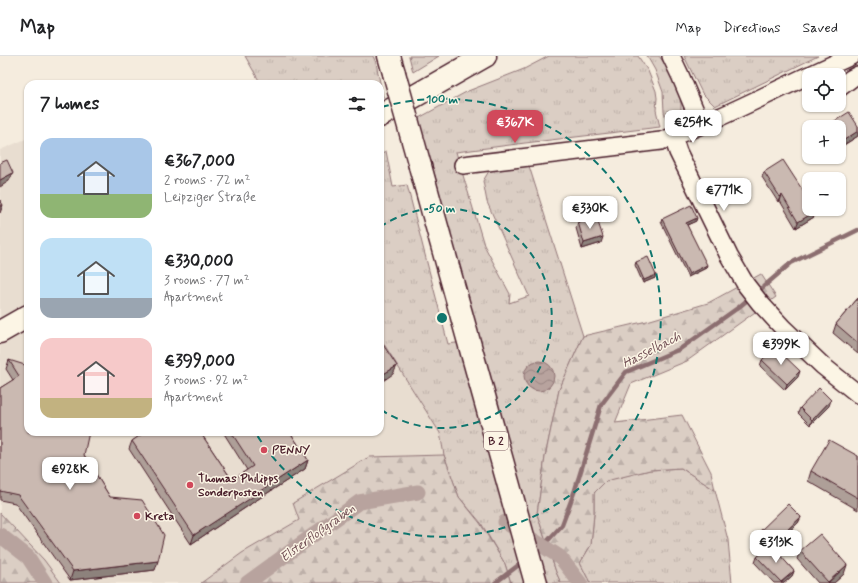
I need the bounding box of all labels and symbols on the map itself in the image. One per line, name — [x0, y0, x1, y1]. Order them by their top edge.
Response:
text: 100 m — [426, 92, 459, 108]
pin: €367K — [487, 110, 543, 144]
pin: €254K — [665, 110, 721, 144]
pin: €771K — [696, 178, 752, 212]
pin: €330K — [562, 196, 618, 230]
text: 50 m — [429, 201, 456, 217]
centre of rings — [435, 311, 449, 325]
water label: Hasselbach — [620, 328, 684, 372]
pin: €399K — [753, 332, 809, 366]
road number: B 2 — [484, 432, 508, 450]
place label: PENNY — [272, 443, 310, 459]
marker: PENNY — [259, 445, 269, 455]
pin: €928K — [42, 457, 98, 491]
place label: Thomas Philipps Sonderposten — [198, 471, 278, 501]
marker: Thomas Philipps Sonderposten — [185, 480, 195, 490]
water label: Elsterfloßgraben — [277, 500, 359, 566]
place label: Kreta — [145, 509, 175, 525]
marker: Kreta — [132, 511, 142, 521]
pin: €313K — [748, 530, 804, 564]

